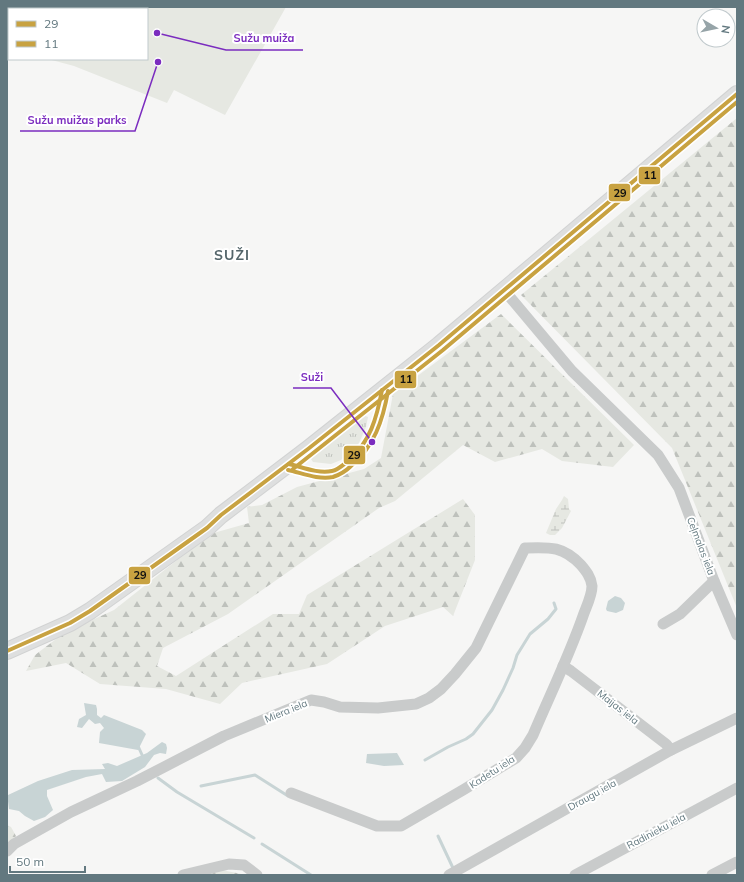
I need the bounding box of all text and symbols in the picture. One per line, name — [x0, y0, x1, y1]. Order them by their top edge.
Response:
legend — [8, 8, 148, 60]
north arrow — [696, 8, 736, 48]
text: 29 — [44, 16, 58, 31]
text: N — [718, 24, 733, 35]
callout: Sužu muiža — [226, 27, 303, 50]
text: Sužu muiža — [234, 31, 295, 45]
text: 11 — [44, 36, 58, 51]
callout: Sužu muižas parks — [20, 108, 135, 131]
text: Sužu muižas parks — [28, 113, 127, 127]
line badge: 11 — [638, 166, 661, 185]
text: 11 — [643, 168, 657, 182]
line badge: 29 — [608, 183, 631, 202]
text: 29 — [613, 186, 627, 200]
district label: SUŽI — [214, 246, 250, 264]
callout: Suži — [293, 365, 331, 388]
text: Suži — [301, 370, 323, 384]
line badge: 11 — [394, 370, 417, 389]
text: 11 — [399, 372, 413, 386]
line badge: 29 — [343, 445, 366, 465]
text: 29 — [347, 448, 361, 462]
street label: Ceļmalas iela — [684, 515, 718, 577]
line badge: 29 — [128, 566, 151, 585]
text: 29 — [133, 568, 147, 582]
street label: Maijas iela — [595, 687, 641, 727]
street label: Miera iela — [263, 697, 309, 725]
street label: Kadetu iela — [467, 752, 517, 792]
street label: Draugu iela — [565, 776, 619, 814]
street label: Radinieku iela — [624, 810, 688, 852]
scale bar — [10, 848, 85, 874]
text: 50 m — [16, 854, 44, 869]

